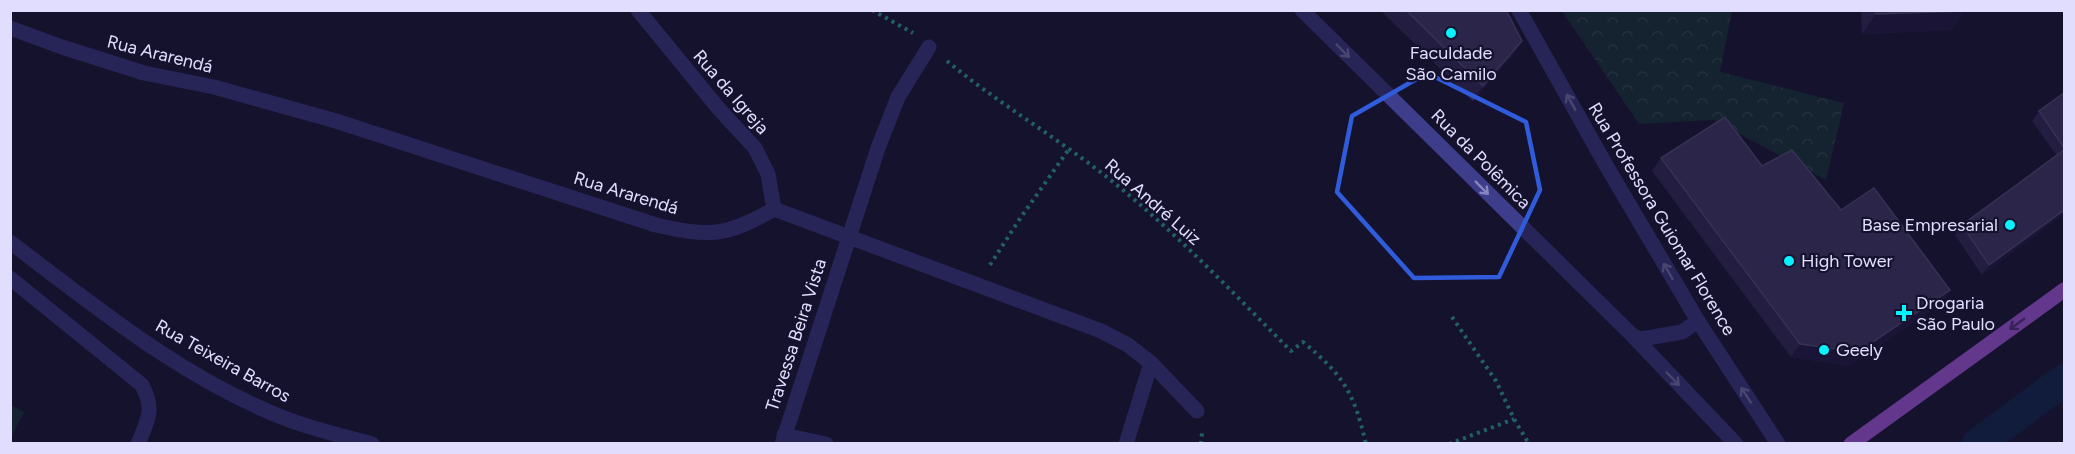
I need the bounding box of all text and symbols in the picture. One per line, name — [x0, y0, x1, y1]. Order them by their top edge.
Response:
marker: Faculdade São Camilo — [1444, 26, 1458, 40]
street label: Rua Ararendá — [105, 30, 215, 78]
place label: Faculdade São Camilo — [1405, 42, 1497, 85]
one-way arrow — [1336, 44, 1351, 59]
street label: Rua da Igreja — [688, 45, 774, 139]
one-way arrow — [1564, 94, 1576, 111]
street label: Rua Professora Guiomar Florence — [1584, 98, 1741, 340]
street label: Rua da Polêmica — [1427, 105, 1535, 213]
street label: Rua André Luiz — [1100, 154, 1206, 250]
street label: Rua Ararendá — [571, 167, 681, 219]
one-way arrow — [1475, 181, 1490, 196]
place label: Base Empresarial — [1862, 214, 1998, 236]
marker: Base Empresarial — [2003, 218, 2017, 232]
place label: High Tower — [1801, 250, 1893, 272]
marker: High Tower — [1782, 254, 1796, 268]
street label: Travessa Beira Vista — [761, 256, 831, 414]
one-way arrow — [1662, 263, 1674, 280]
place label: Drogaria São Paulo — [1916, 292, 1995, 335]
marker: Drogaria São Paulo — [1897, 306, 1911, 320]
street label: Rua Teixeira Barros — [152, 315, 294, 407]
one-way arrow — [2009, 318, 2026, 330]
place label: Geely — [1836, 339, 1883, 361]
marker: Geely — [1817, 343, 1831, 357]
one-way arrow — [1666, 371, 1681, 386]
one-way arrow — [1740, 387, 1752, 403]

